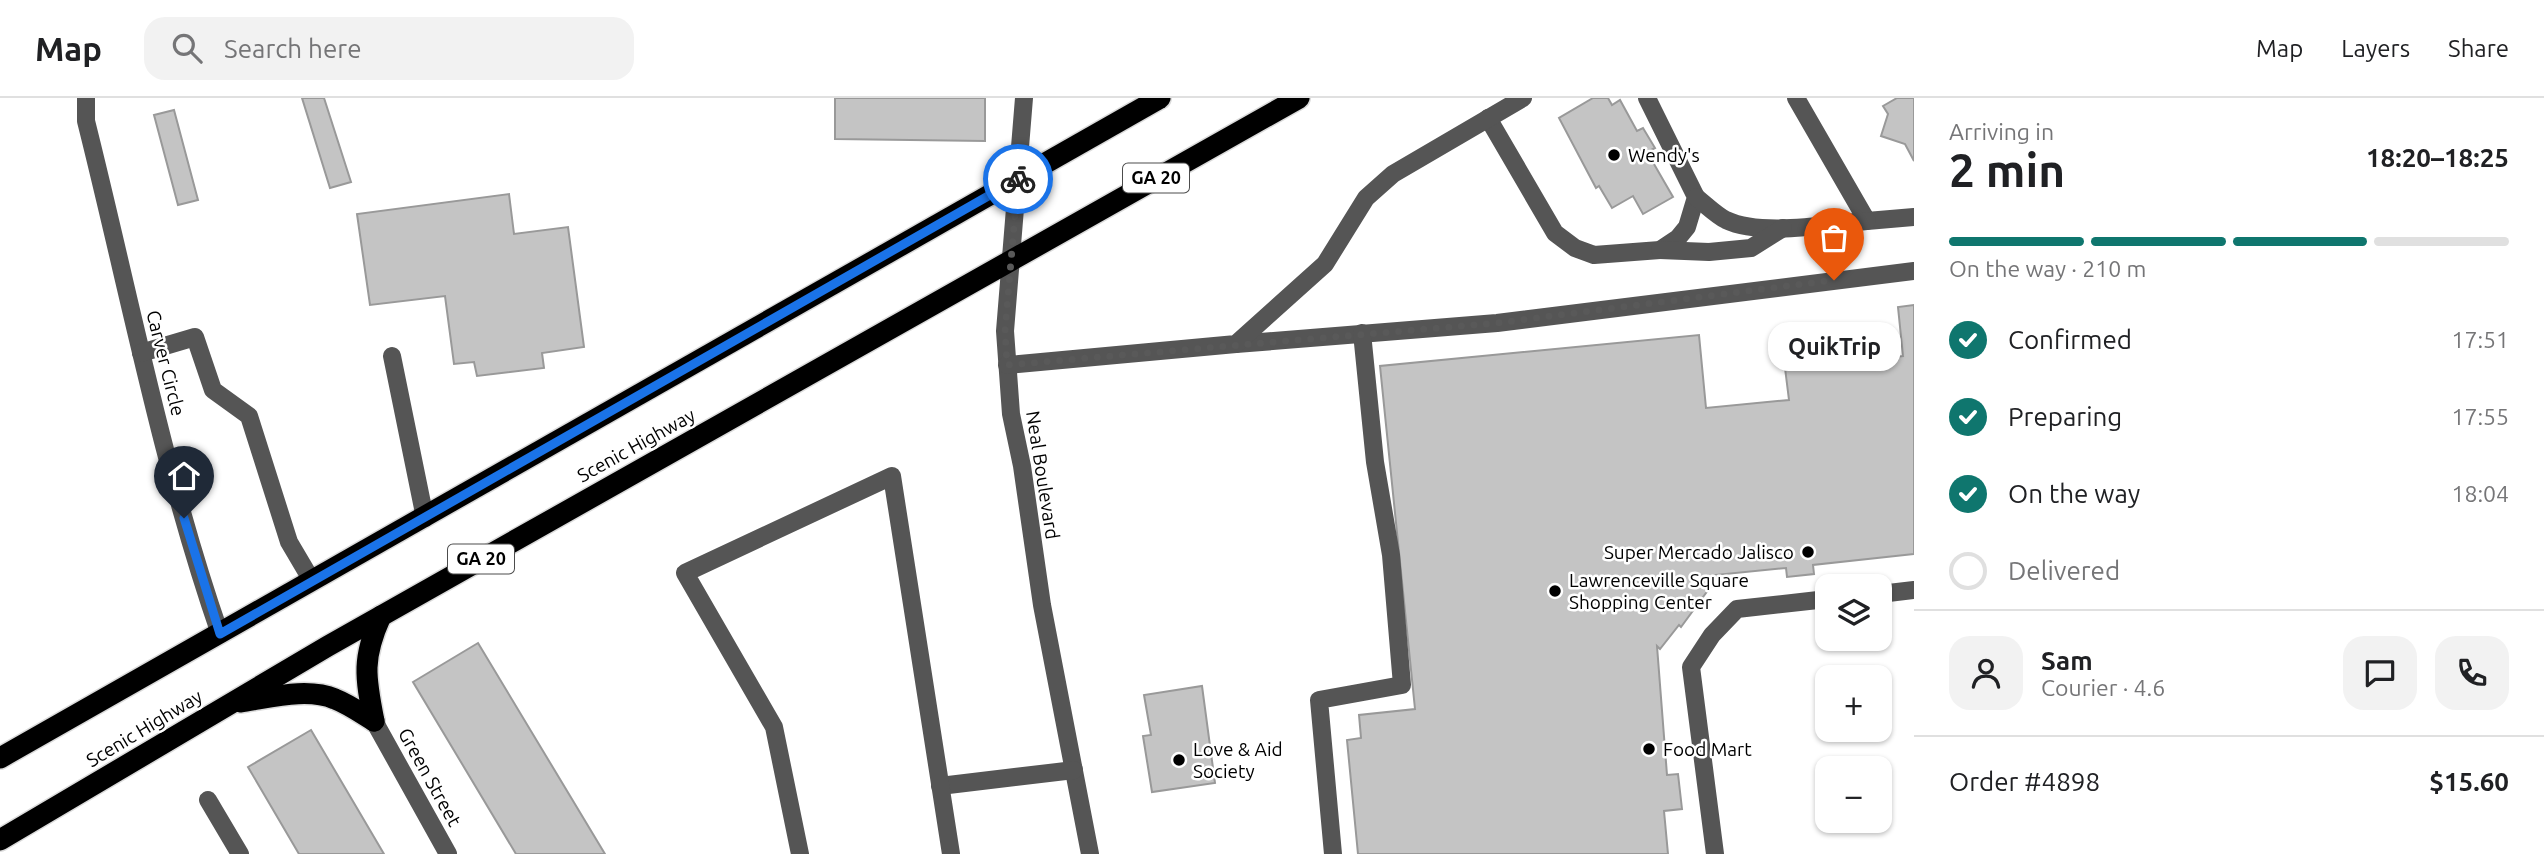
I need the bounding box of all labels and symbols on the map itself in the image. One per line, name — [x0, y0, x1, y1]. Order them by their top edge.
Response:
courier — [983, 144, 1053, 214]
place label: Wendy's — [1628, 144, 1700, 166]
marker: Wendy's — [1606, 147, 1622, 163]
road number: GA 20 — [1123, 164, 1189, 192]
pin — [1804, 208, 1864, 280]
street label: Carver Circle — [142, 308, 190, 418]
callout: QuikTrip — [1768, 322, 1900, 371]
street label: Scenic Highway — [573, 404, 699, 486]
street label: Neal Boulevard — [1022, 409, 1064, 541]
pin — [154, 446, 214, 518]
place label: Super Mercado Jalisco — [1604, 541, 1794, 563]
marker: Super Mercado Jalisco — [1800, 544, 1816, 560]
road number: GA 20 — [448, 545, 514, 574]
place label: Lawrenceville Square Shopping Center — [1569, 569, 1749, 613]
marker: Lawrenceville Square Shopping Center — [1547, 583, 1563, 599]
street label: Scenic Highway — [82, 685, 206, 771]
street label: Green Street — [394, 724, 466, 830]
place label: Love & Aid Society — [1193, 738, 1283, 782]
place label: Food Mart — [1663, 738, 1752, 760]
marker: Food Mart — [1641, 741, 1657, 757]
marker: Love & Aid Society — [1171, 752, 1187, 768]

